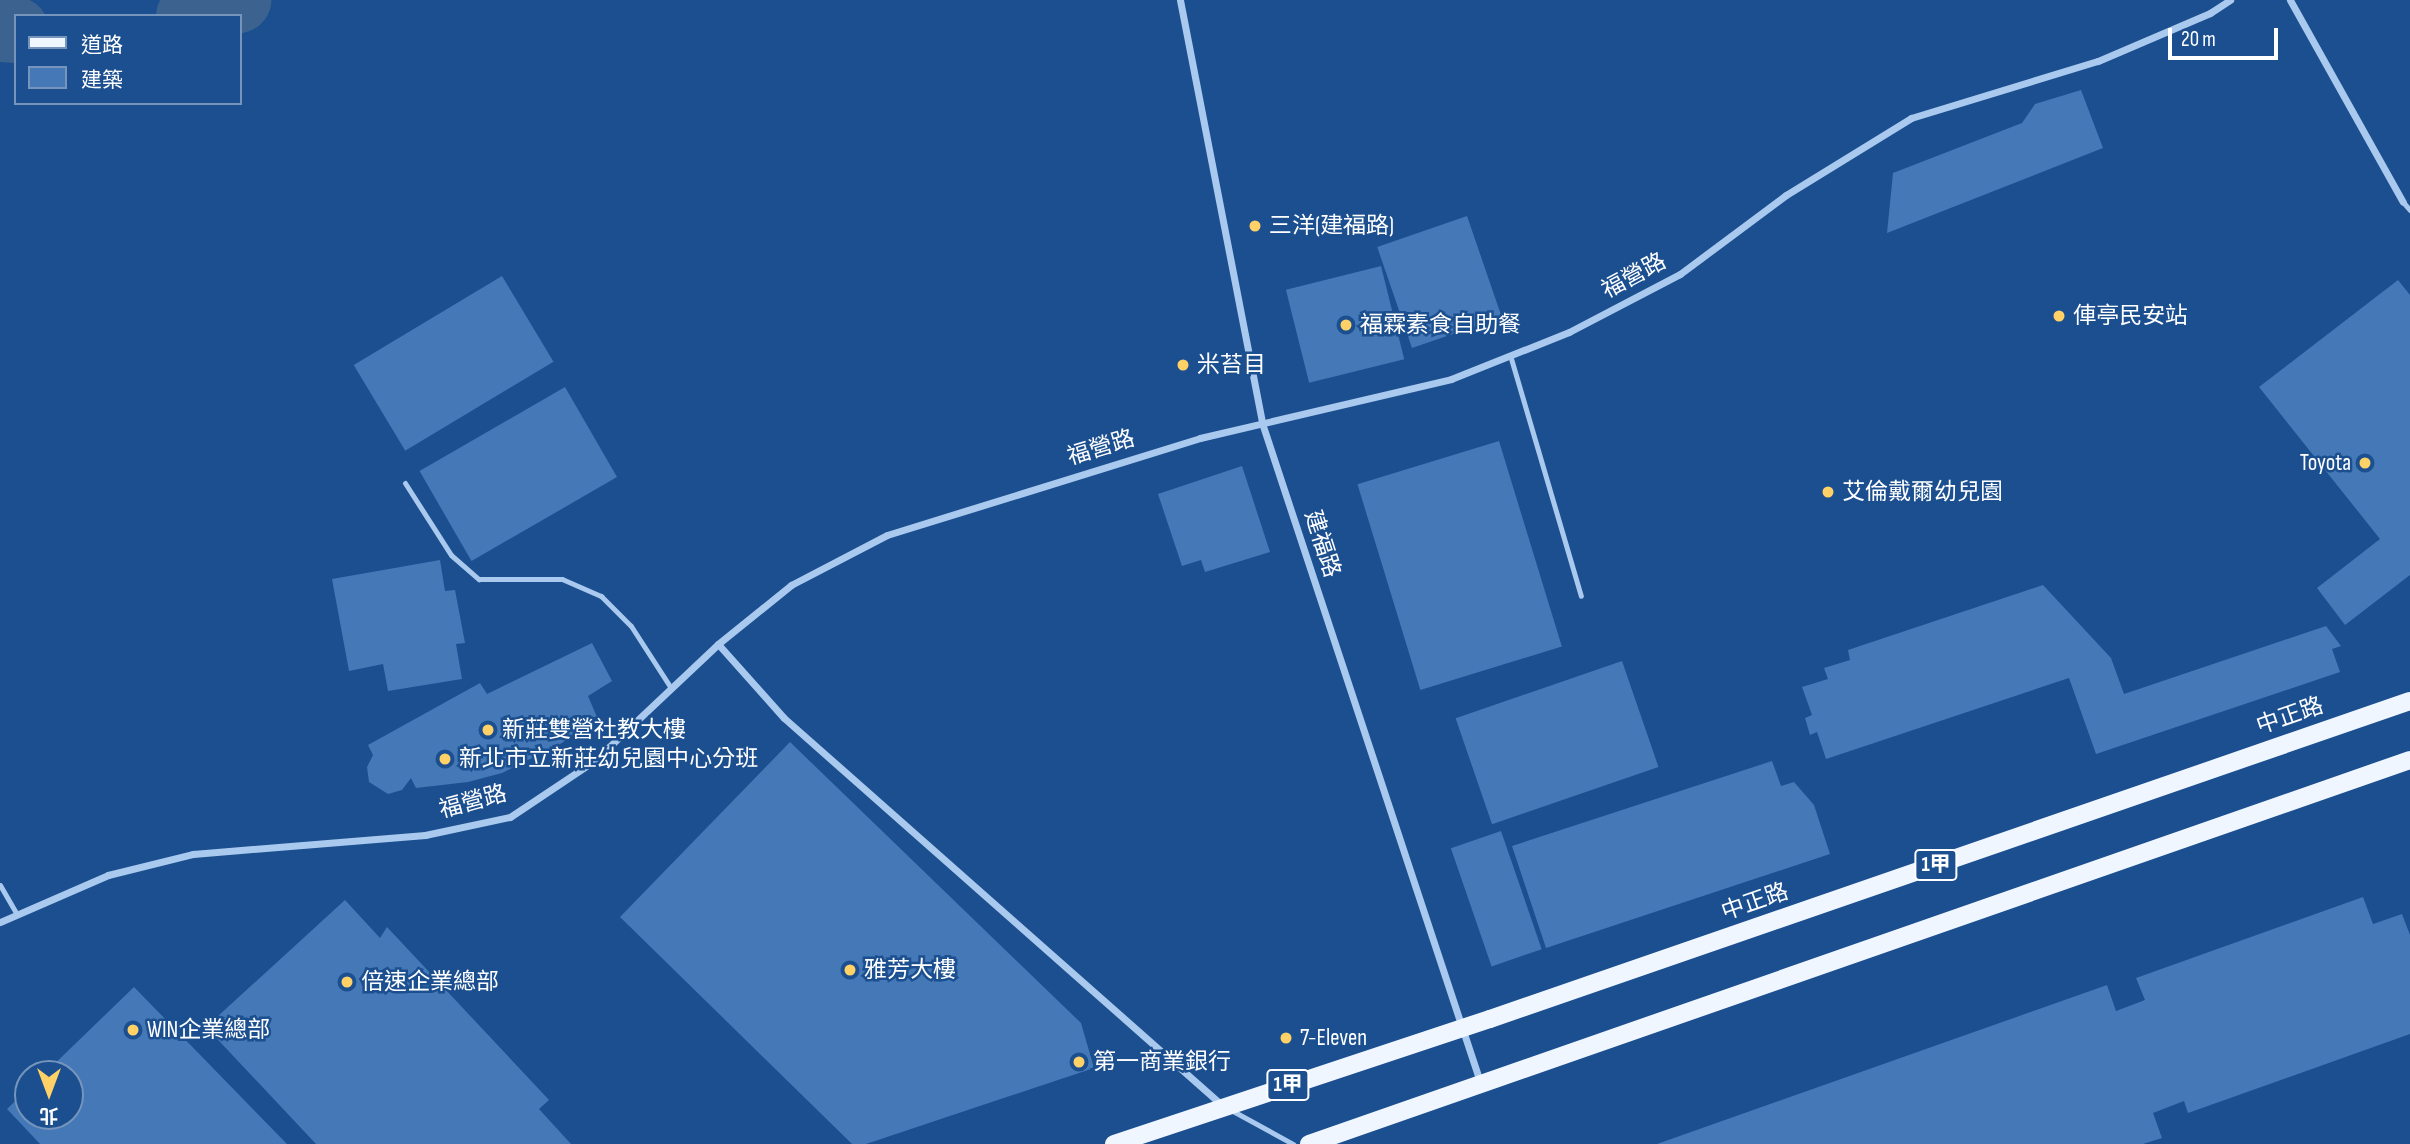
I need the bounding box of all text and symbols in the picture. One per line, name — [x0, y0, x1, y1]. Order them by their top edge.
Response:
legend — [14, 14, 242, 105]
scale bar — [2172, 14, 2282, 58]
text: 20 m — [2181, 27, 2216, 52]
text: 道路 — [81, 33, 123, 58]
text: 建築 — [81, 68, 123, 93]
place label: 三洋(建福路) — [1269, 212, 1394, 240]
marker: 三洋(建福路) — [1247, 218, 1263, 234]
street label: 福營路 — [1597, 248, 1671, 304]
place label: 俥亭民安站 — [2073, 302, 2188, 330]
marker: 俥亭民安站 — [2051, 308, 2067, 324]
place label: 福霖素食自助餐 — [1360, 311, 1521, 339]
marker: 福霖素食自助餐 — [1338, 317, 1354, 333]
place label: 米苔目 — [1197, 351, 1266, 379]
marker: 米苔目 — [1175, 357, 1191, 373]
street label: 福營路 — [1064, 425, 1138, 471]
place label: Toyota — [2300, 449, 2351, 477]
marker: Toyota — [2357, 455, 2373, 471]
place label: 艾倫戴爾幼兒園 — [1842, 478, 2003, 506]
marker: 艾倫戴爾幼兒園 — [1820, 484, 1836, 500]
street label: 建福路 — [1298, 507, 1346, 581]
street label: 中正路 — [2253, 692, 2327, 740]
place label: 新莊雙營社教大樓 — [502, 716, 686, 744]
marker: 新莊雙營社教大樓 — [480, 722, 496, 738]
place label: 新北市立新莊幼兒園中心分班 — [459, 745, 758, 773]
marker: 新北市立新莊幼兒園中心分班 — [437, 751, 453, 767]
street label: 福營路 — [436, 780, 510, 824]
road number: 1甲 — [1913, 848, 1959, 882]
street label: 中正路 — [1718, 878, 1792, 926]
place label: 雅芳大樓 — [864, 956, 956, 984]
marker: 雅芳大樓 — [842, 962, 858, 978]
place label: 倍速企業總部 — [361, 968, 499, 996]
marker: 倍速企業總部 — [339, 974, 355, 990]
place label: WIN企業總部 — [147, 1016, 270, 1044]
marker: WIN企業總部 — [125, 1022, 141, 1038]
place label: 7-Eleven — [1300, 1024, 1367, 1052]
marker: 7-Eleven — [1278, 1030, 1294, 1046]
place label: 第一商業銀行 — [1093, 1048, 1231, 1076]
marker: 第一商業銀行 — [1071, 1054, 1087, 1070]
north arrow — [14, 1060, 84, 1130]
road number: 1甲 — [1265, 1068, 1311, 1102]
text: 北 — [40, 1103, 59, 1126]

